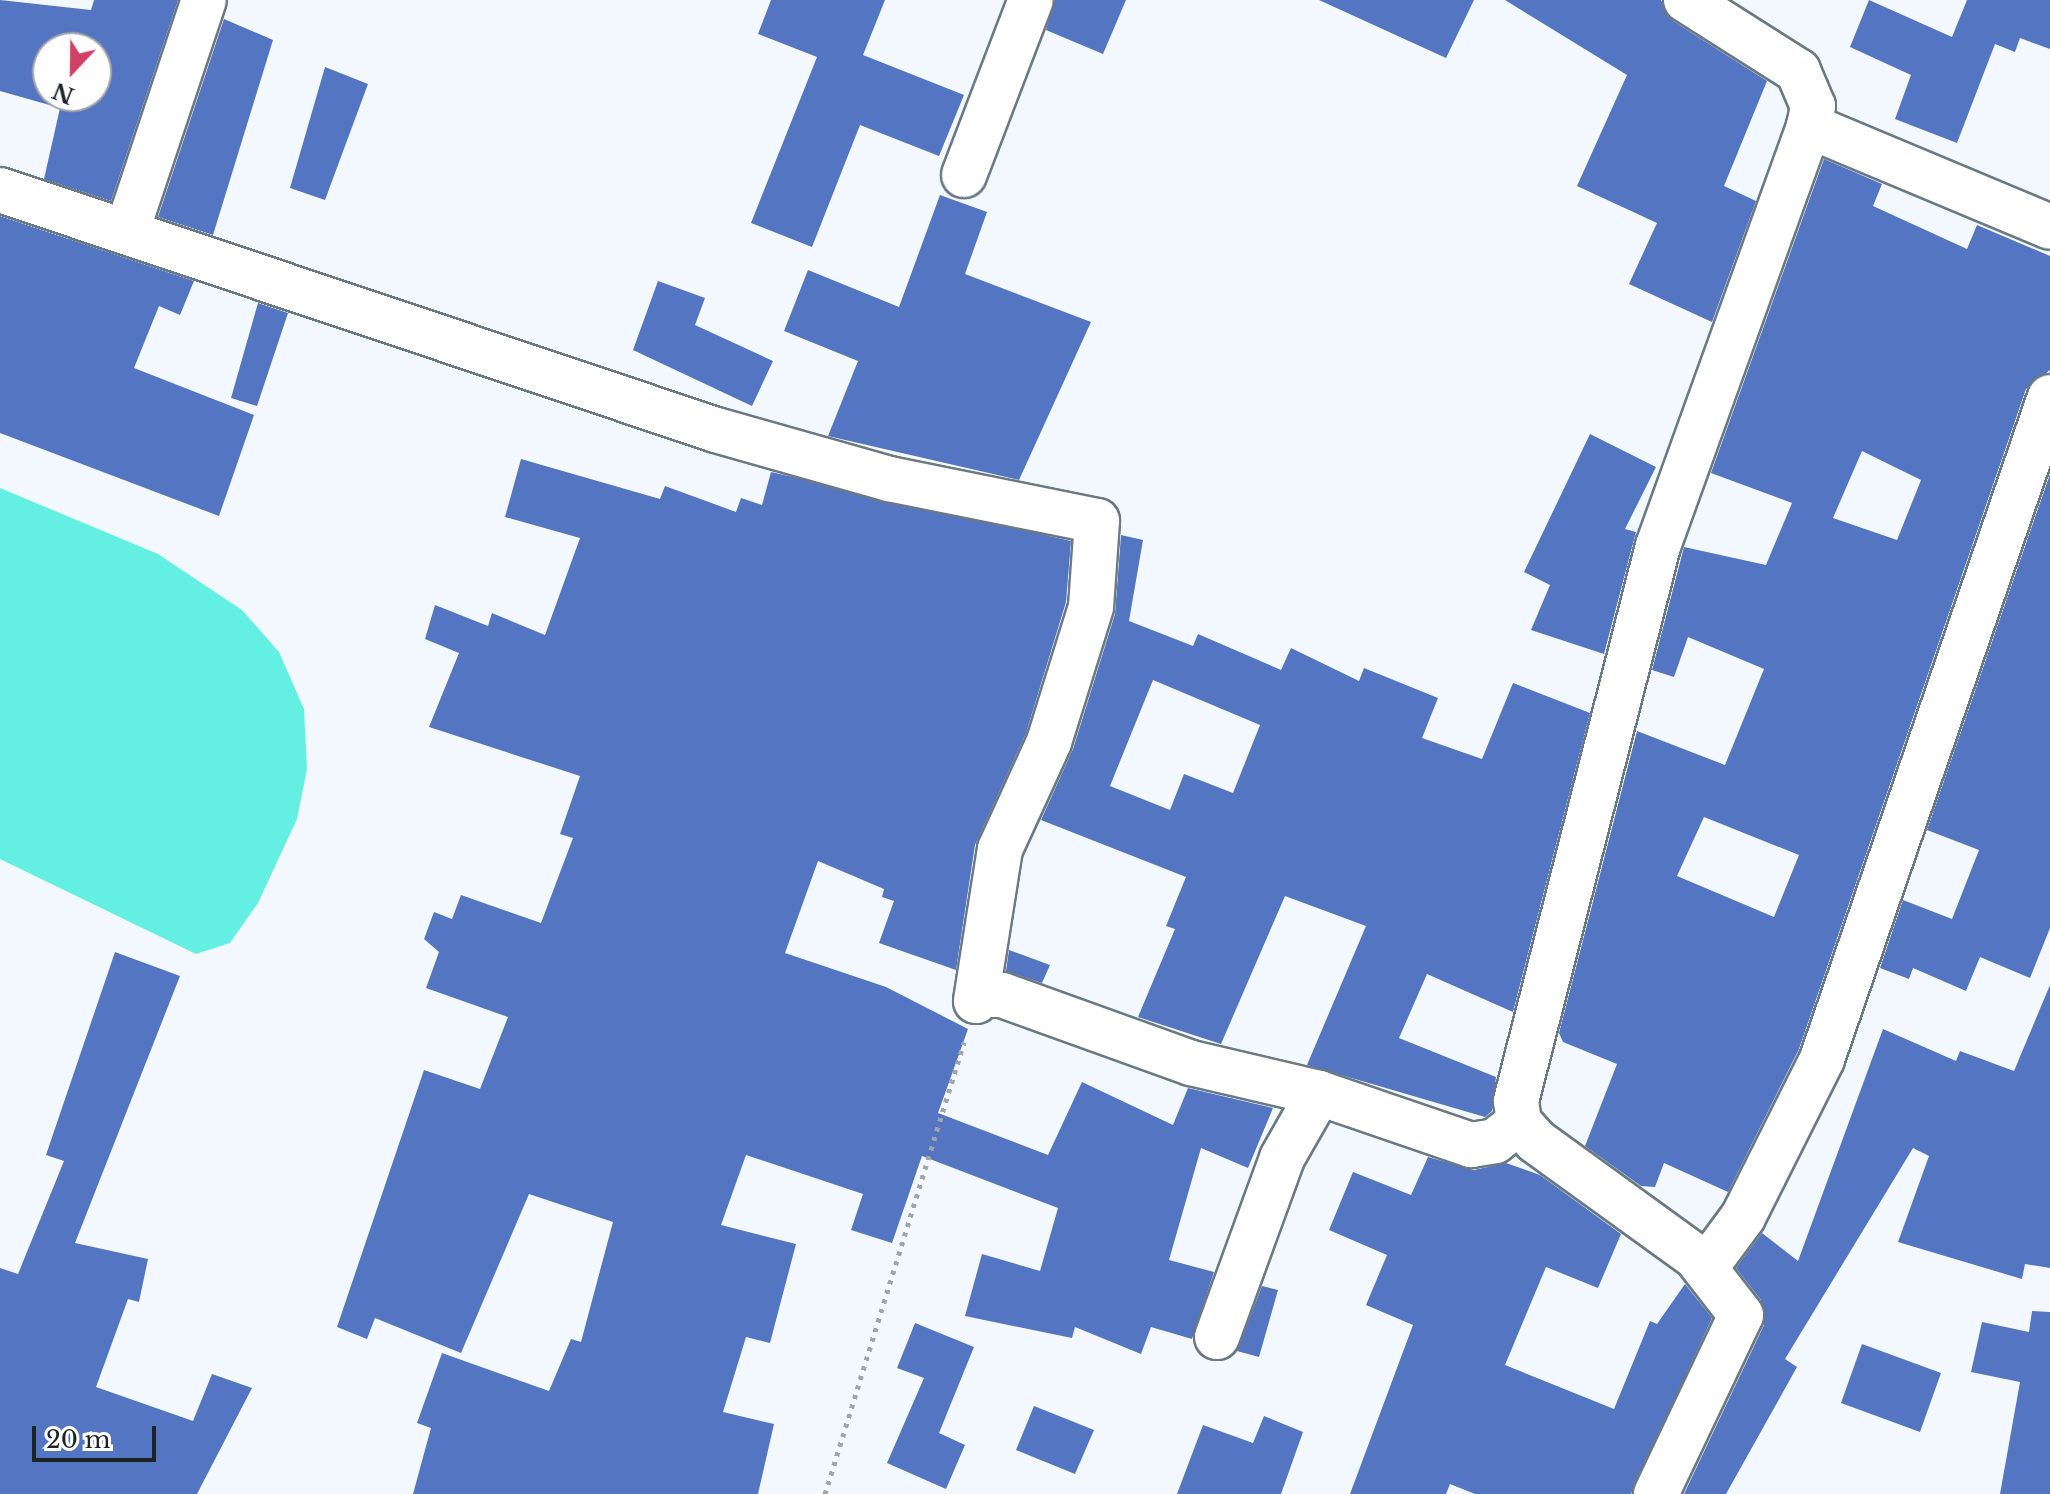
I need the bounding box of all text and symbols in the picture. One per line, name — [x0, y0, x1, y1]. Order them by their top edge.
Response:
north arrow — [32, 32, 112, 112]
text: N — [49, 76, 78, 109]
scale bar — [36, 1410, 160, 1460]
text: 20 m — [46, 1425, 111, 1454]

